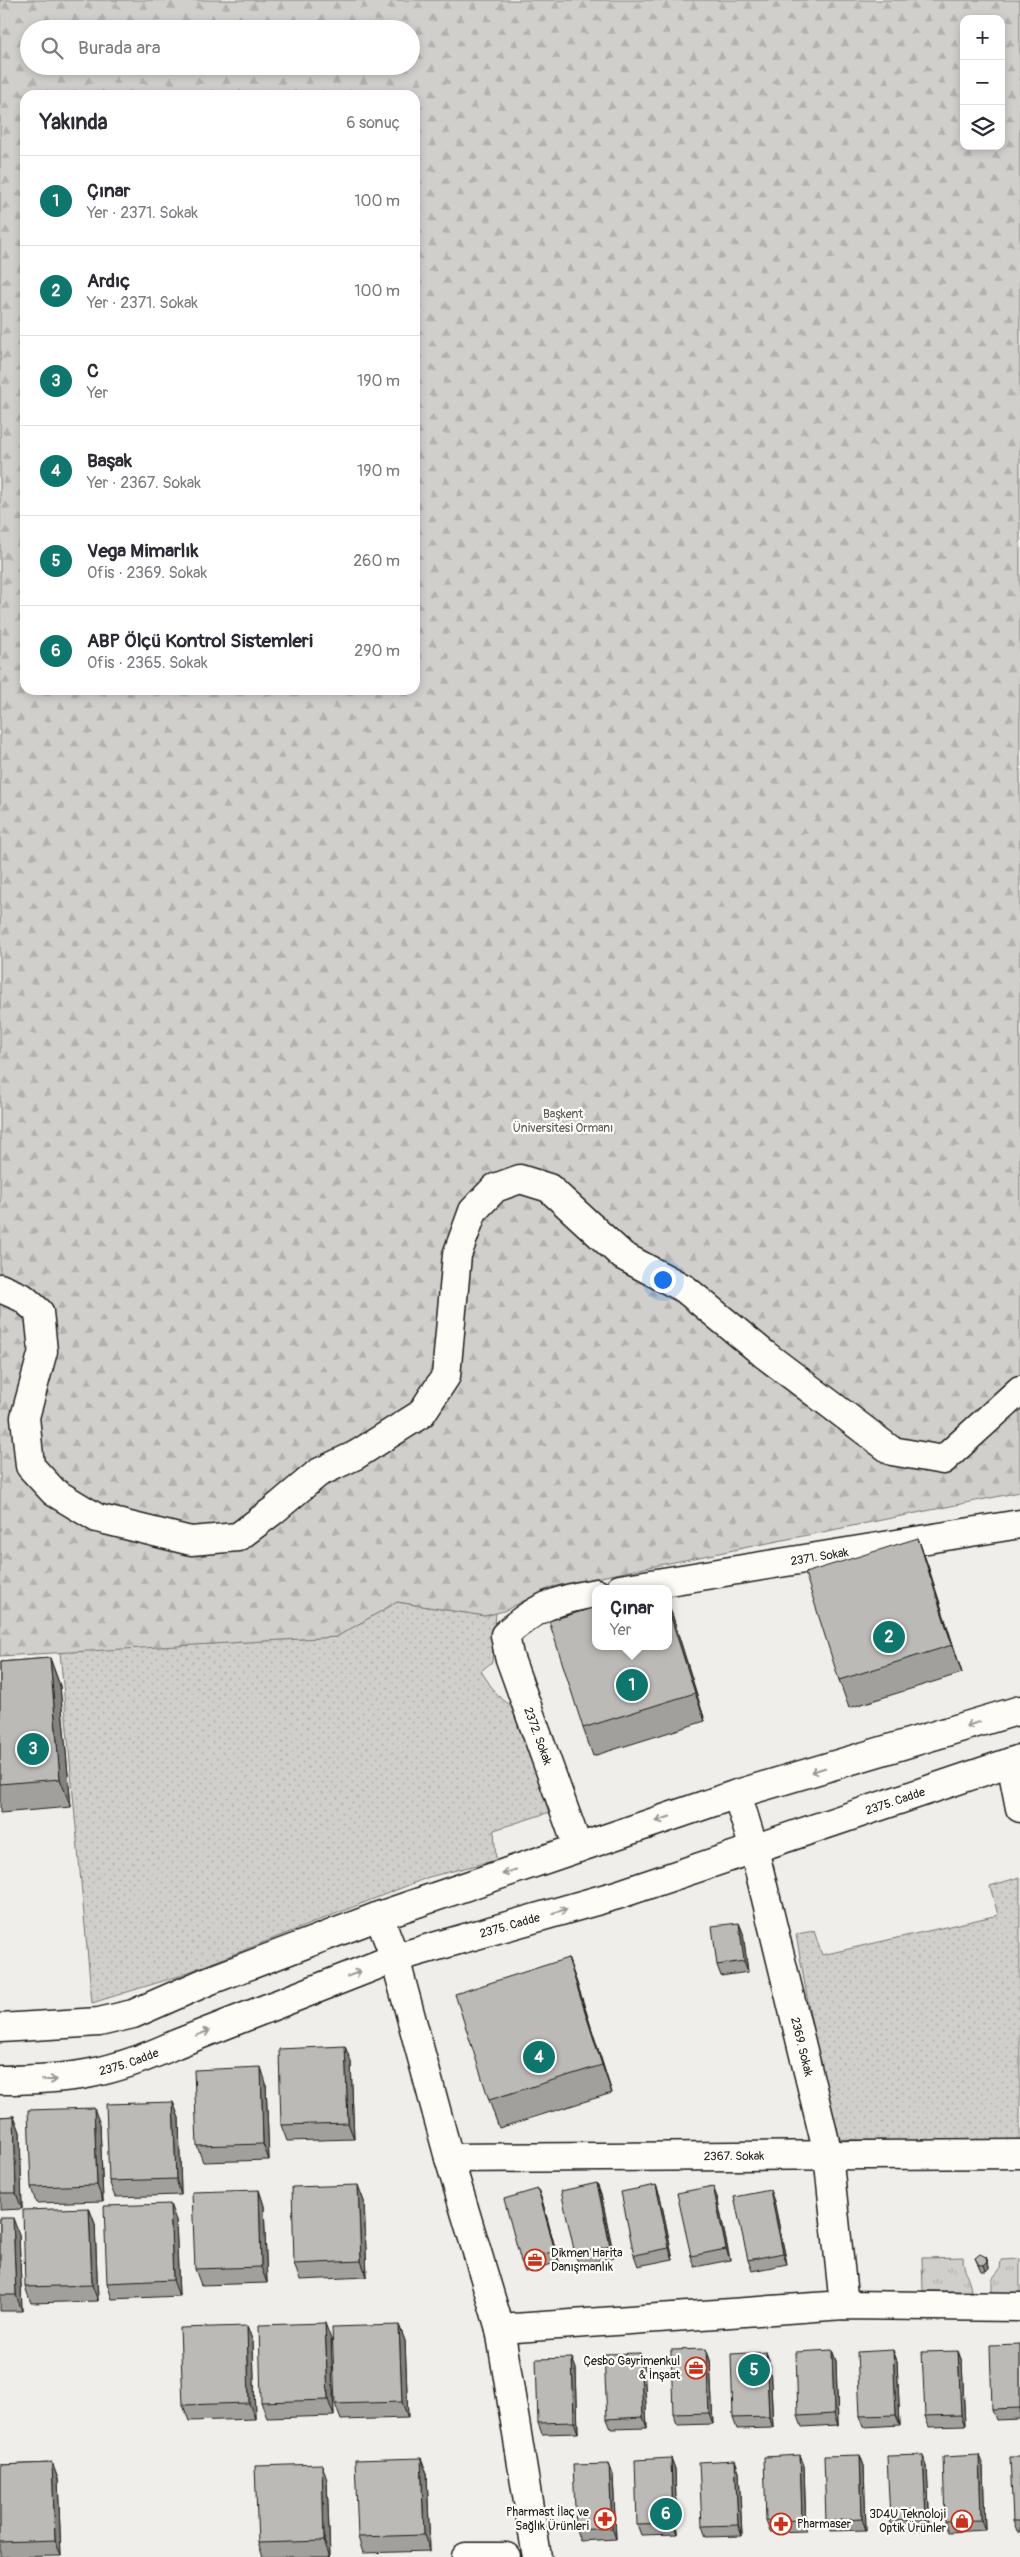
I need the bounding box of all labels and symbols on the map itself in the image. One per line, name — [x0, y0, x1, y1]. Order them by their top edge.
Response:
park label: Başkent Üniversitesi Ormanı — [513, 1107, 613, 1136]
your location — [650, 1267, 676, 1293]
street label: 2371. Sokak — [789, 1545, 850, 1569]
pin: 2 — [873, 1618, 905, 1656]
pin: 1 — [616, 1666, 648, 1704]
street label: 2372. Sokak — [520, 1705, 555, 1767]
one-way arrow — [966, 1719, 982, 1729]
pin: 3 — [17, 1730, 49, 1768]
one-way arrow — [810, 1766, 826, 1776]
street label: 2375. Cadde — [863, 1785, 927, 1819]
one-way arrow — [655, 1815, 671, 1824]
one-way arrow — [501, 1867, 517, 1877]
one-way arrow — [552, 1906, 568, 1915]
street label: 2375. Cadde — [478, 1910, 542, 1942]
one-way arrow — [347, 1968, 362, 1977]
street label: 2369. Sokak — [787, 2016, 816, 2078]
one-way arrow — [195, 2028, 210, 2037]
pin: 4 — [523, 2038, 555, 2076]
street label: 2375. Cadde — [98, 2045, 161, 2079]
one-way arrow — [40, 2075, 56, 2084]
street label: 2367. Sokak — [704, 2149, 764, 2164]
place label: Dikmen Harita Danışmanlık — [551, 2246, 623, 2275]
office icon: Dikmen Harita Danışmanlık — [523, 2248, 547, 2272]
pin: 5 — [738, 2351, 770, 2389]
place label: Çesbo Gayrimenkul & İnşaat — [584, 2354, 680, 2383]
office icon: Çesbo Gayrimenkul & İnşaat — [684, 2356, 708, 2380]
pin: 6 — [650, 2495, 682, 2533]
place label: Pharmast İlaç ve Sağlık Ürünleri — [506, 2504, 589, 2534]
pharmacy icon: Pharmast İlaç ve Sağlık Ürünleri — [593, 2507, 617, 2531]
place label: 3D4U Teknoloji Optik Ürünler — [869, 2507, 947, 2536]
shop icon: 3D4U Teknoloji Optik Ürünler — [950, 2509, 974, 2533]
pharmacy icon: Pharmaser — [769, 2512, 793, 2536]
place label: Pharmaser — [797, 2517, 852, 2532]

